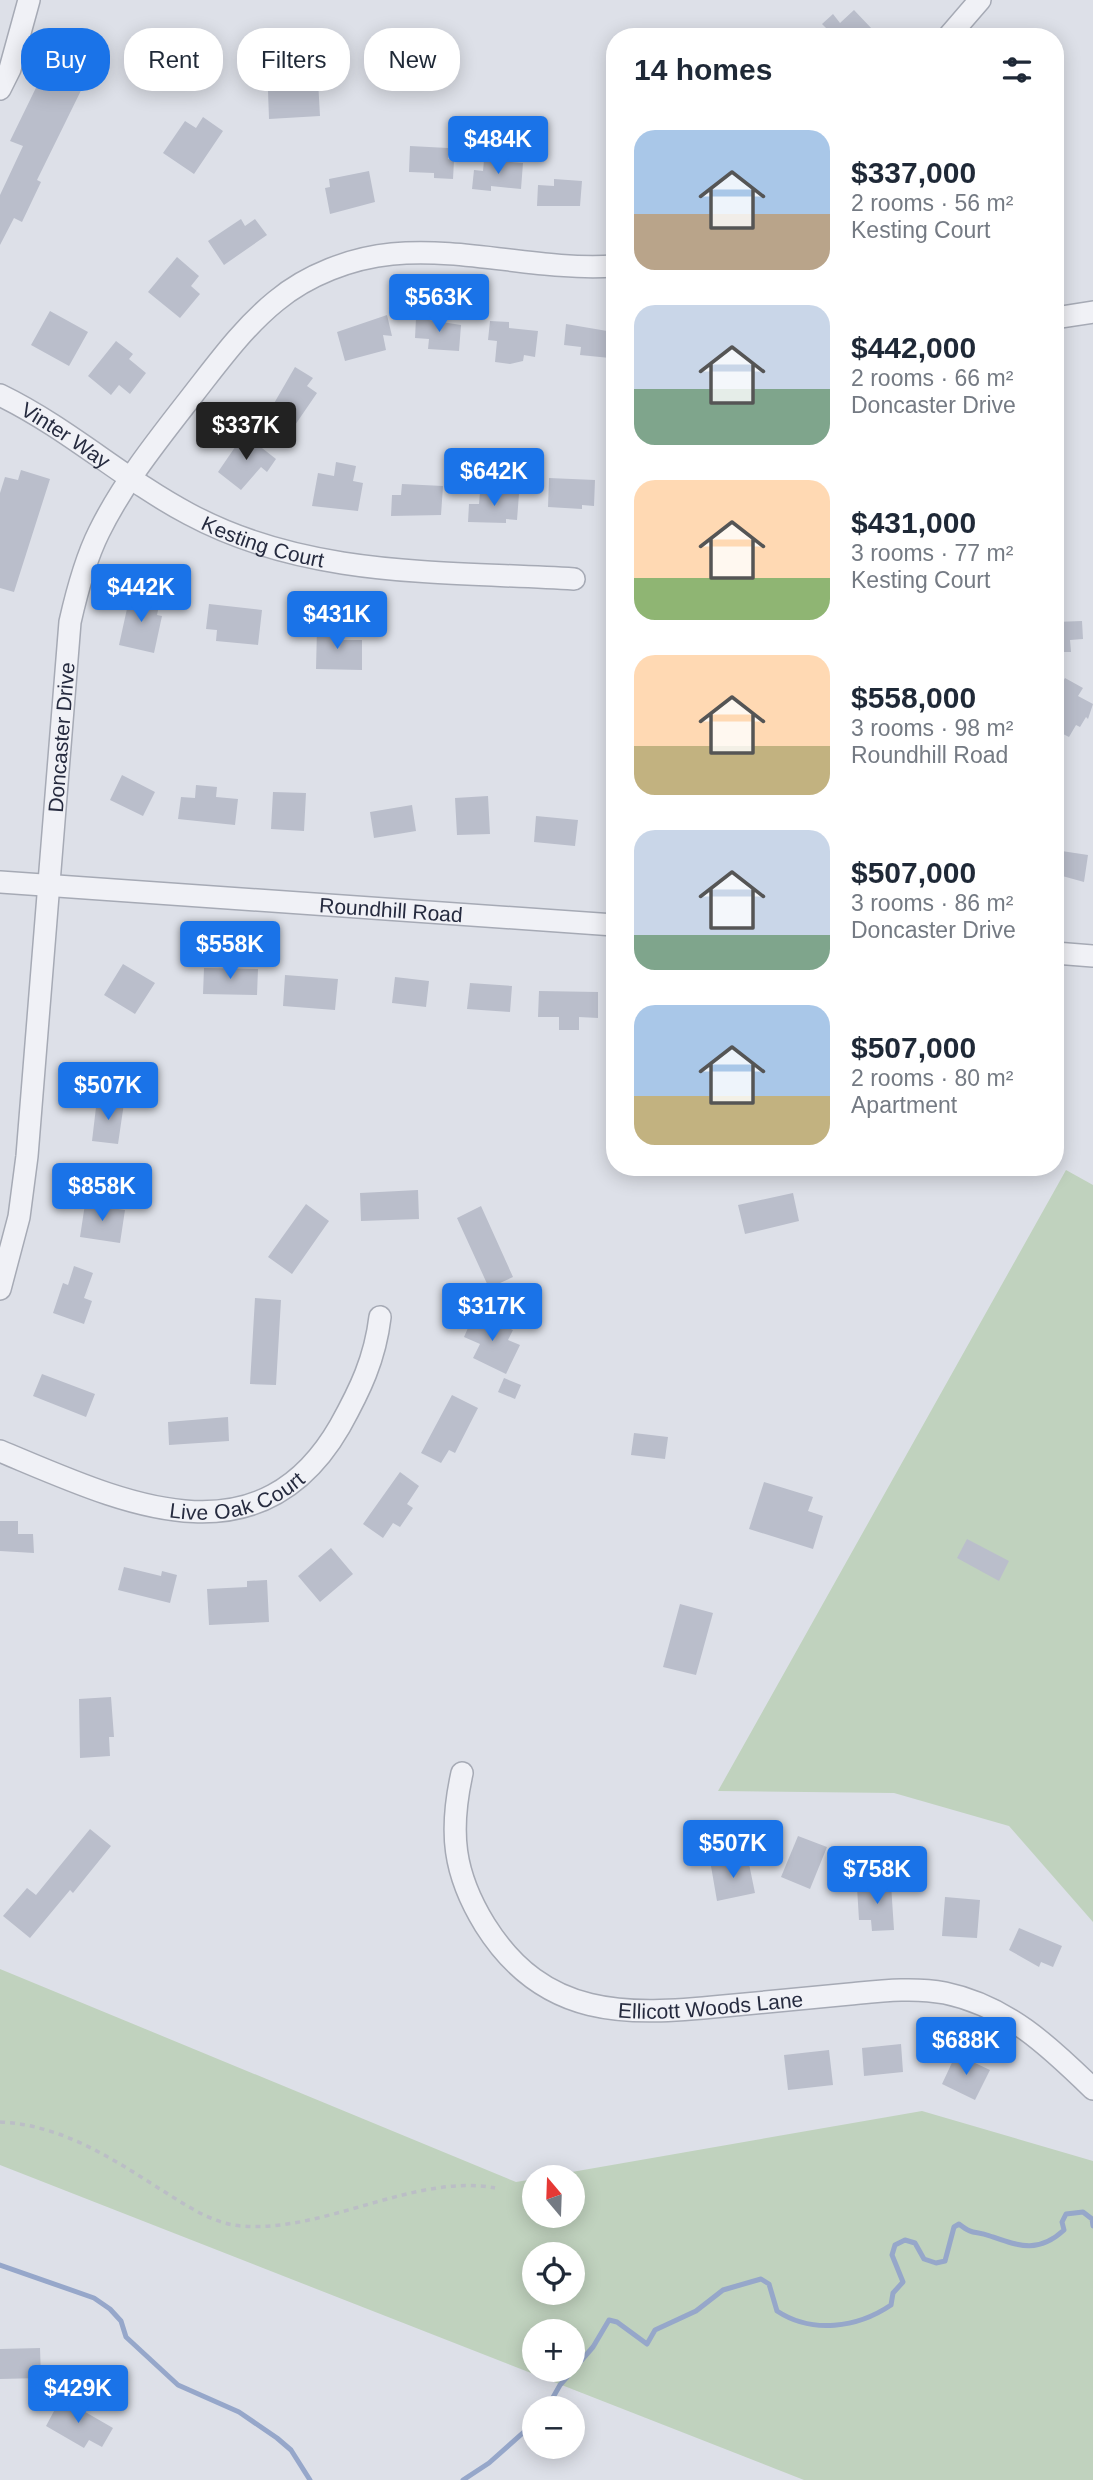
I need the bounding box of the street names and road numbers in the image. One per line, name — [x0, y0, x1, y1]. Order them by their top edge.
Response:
street label: Vinter Way — [17, 397, 115, 473]
street label: Kesting Court — [198, 511, 326, 571]
street label: Doncaster Drive — [43, 661, 78, 813]
street label: Roundhill Road — [319, 893, 464, 926]
street label: Live Oak Court — [168, 1467, 308, 1523]
street label: Ellicott Woods Lane — [617, 1987, 804, 2022]

